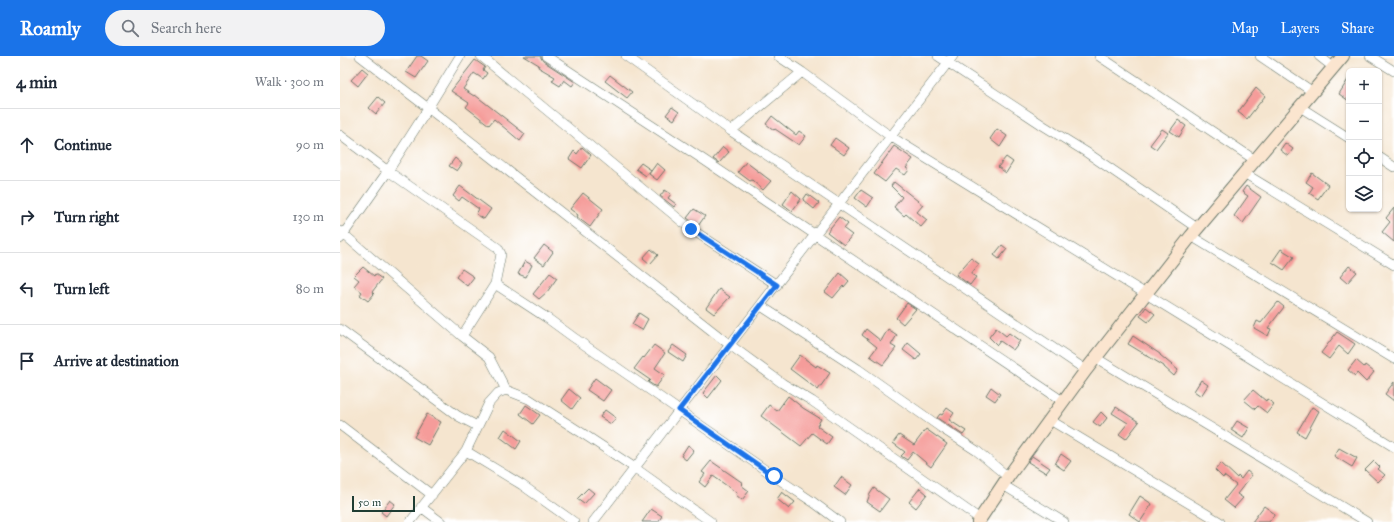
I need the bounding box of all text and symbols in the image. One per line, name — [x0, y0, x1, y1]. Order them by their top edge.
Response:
search box — [105, 10, 385, 46]
text: Roamly — [20, 17, 81, 40]
icon: search — [119, 17, 141, 39]
text: Search here — [151, 19, 222, 37]
text: Map — [1231, 20, 1259, 37]
text: Layers — [1281, 20, 1319, 37]
text: Share — [1341, 20, 1374, 37]
map controls — [1346, 68, 1382, 212]
button: + — [1346, 68, 1382, 104]
text: 4 min — [16, 72, 57, 93]
text: Walk · 300 m — [255, 74, 324, 90]
button: − — [1346, 104, 1382, 140]
icon: ahead — [16, 134, 38, 156]
text: Continue — [54, 136, 112, 154]
text: 90 m — [296, 137, 324, 153]
button: locate — [1346, 140, 1382, 176]
button: layers — [1346, 176, 1382, 212]
icon: right — [16, 206, 38, 228]
text: Turn right — [54, 208, 119, 226]
text: 130 m — [292, 209, 324, 225]
route end — [682, 220, 700, 238]
icon: left — [16, 278, 38, 300]
text: Turn left — [54, 280, 110, 298]
text: 80 m — [296, 281, 324, 297]
icon: arrive — [16, 350, 38, 372]
text: Arrive at destination — [54, 352, 179, 370]
route start — [765, 467, 783, 485]
scale bar — [352, 494, 415, 513]
text: 50 m — [358, 496, 381, 509]

